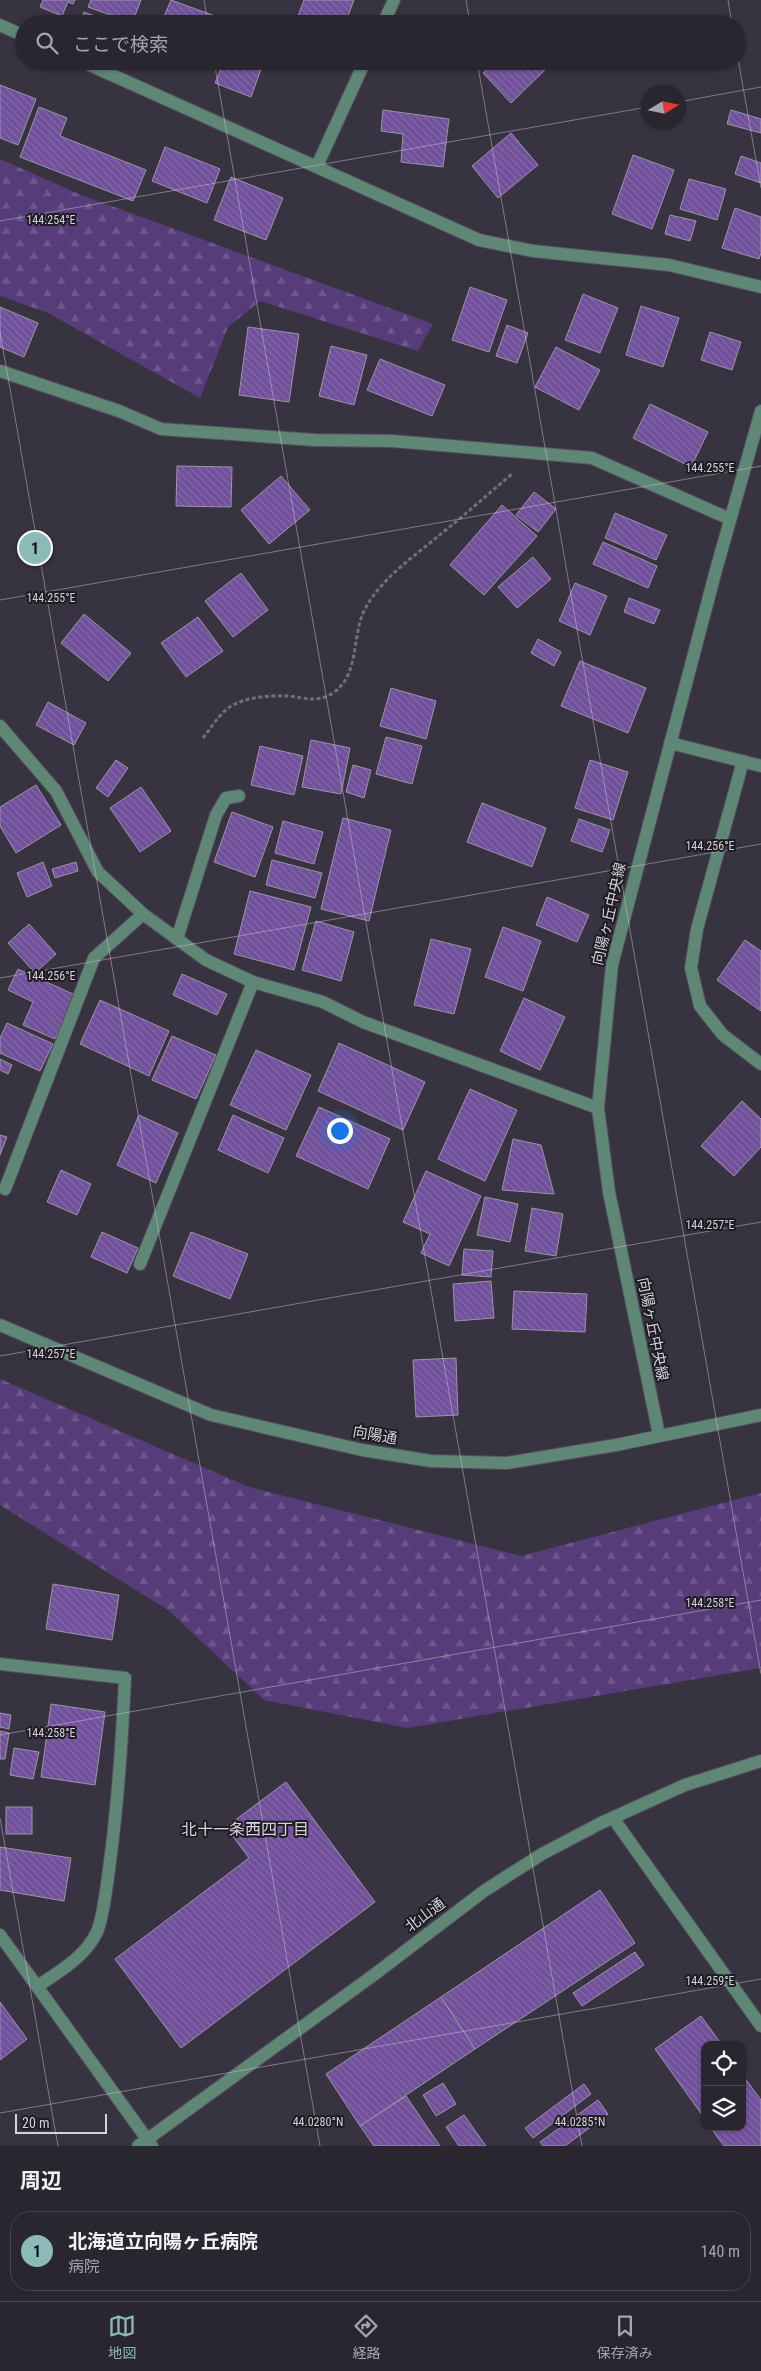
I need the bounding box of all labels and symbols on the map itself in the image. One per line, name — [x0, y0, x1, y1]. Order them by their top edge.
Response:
north arrow — [641, 85, 686, 130]
text: 144.254°E — [26, 213, 76, 227]
text: 144.255°E — [685, 461, 735, 475]
pin: 1 — [19, 529, 51, 567]
text: 144.255°E — [26, 591, 76, 605]
text: 144.256°E — [685, 839, 735, 853]
street label: 向陽ヶ丘中央線 — [588, 861, 630, 967]
text: 144.256°E — [26, 969, 76, 983]
your location — [327, 1118, 353, 1144]
text: 144.257°E — [685, 1218, 735, 1232]
street label: 向陽ヶ丘中央線 — [634, 1276, 672, 1382]
text: 144.257°E — [26, 1347, 76, 1361]
street label: 向陽通 — [351, 1422, 399, 1448]
text: 144.258°E — [685, 1596, 735, 1610]
text: 144.258°E — [26, 1726, 76, 1740]
district label: 北十一条西四丁目 — [181, 1820, 309, 1839]
street label: 北山通 — [402, 1894, 448, 1936]
text: 144.259°E — [685, 1974, 735, 1988]
scale bar — [15, 2111, 108, 2134]
text: 44.0280°N — [293, 2115, 343, 2129]
text: 44.0285°N — [555, 2115, 605, 2129]

